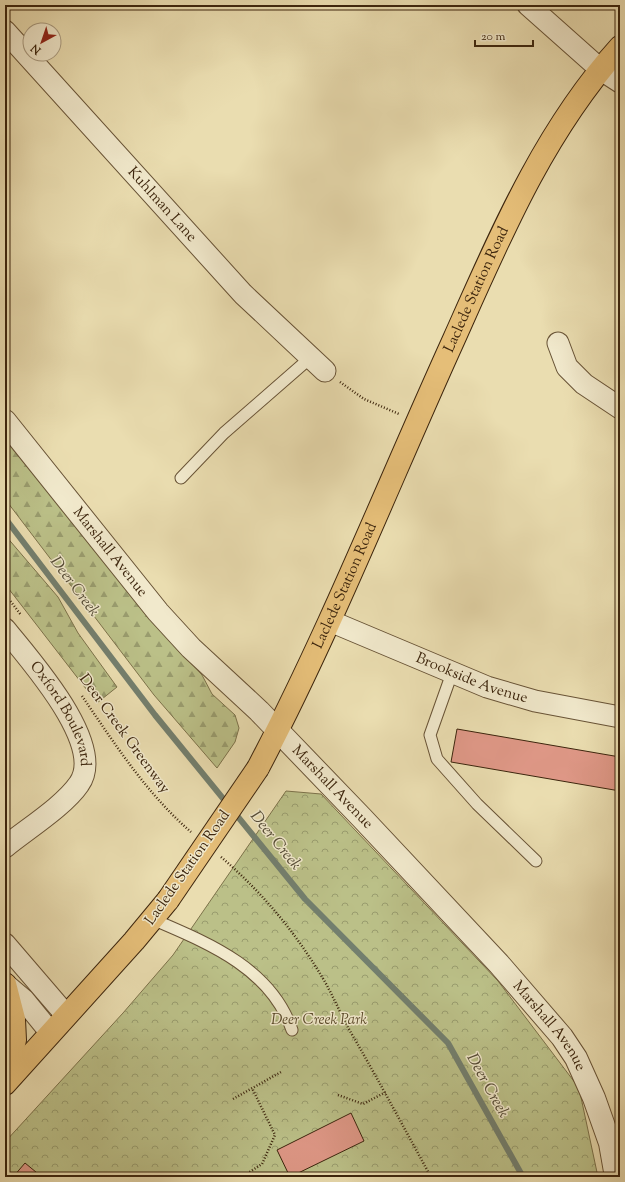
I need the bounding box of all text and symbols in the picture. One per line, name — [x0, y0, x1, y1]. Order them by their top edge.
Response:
north arrow — [22, 22, 62, 62]
scale bar — [475, 22, 533, 48]
text: 20 m — [481, 28, 506, 46]
text: N — [28, 40, 45, 58]
street label: Kuhlman Lane — [122, 162, 202, 247]
street label: Laclede Station Road — [439, 223, 514, 356]
street label: Marshall Avenue — [68, 503, 152, 601]
street label: Laclede Station Road — [308, 519, 383, 652]
water label: Deer Creek — [44, 552, 104, 622]
street label: Brookside Avenue — [412, 648, 530, 709]
street label: Oxford Boulevard — [25, 657, 96, 767]
street label: Deer Creek Greenway — [73, 670, 175, 799]
street label: Marshall Avenue — [287, 740, 378, 834]
street label: Laclede Station Road — [140, 806, 236, 930]
water label: Deer Creek — [244, 806, 306, 876]
street label: Marshall Avenue — [508, 976, 591, 1074]
park label: Deer Creek Park — [271, 1010, 367, 1031]
water label: Deer Creek — [460, 1050, 514, 1122]

